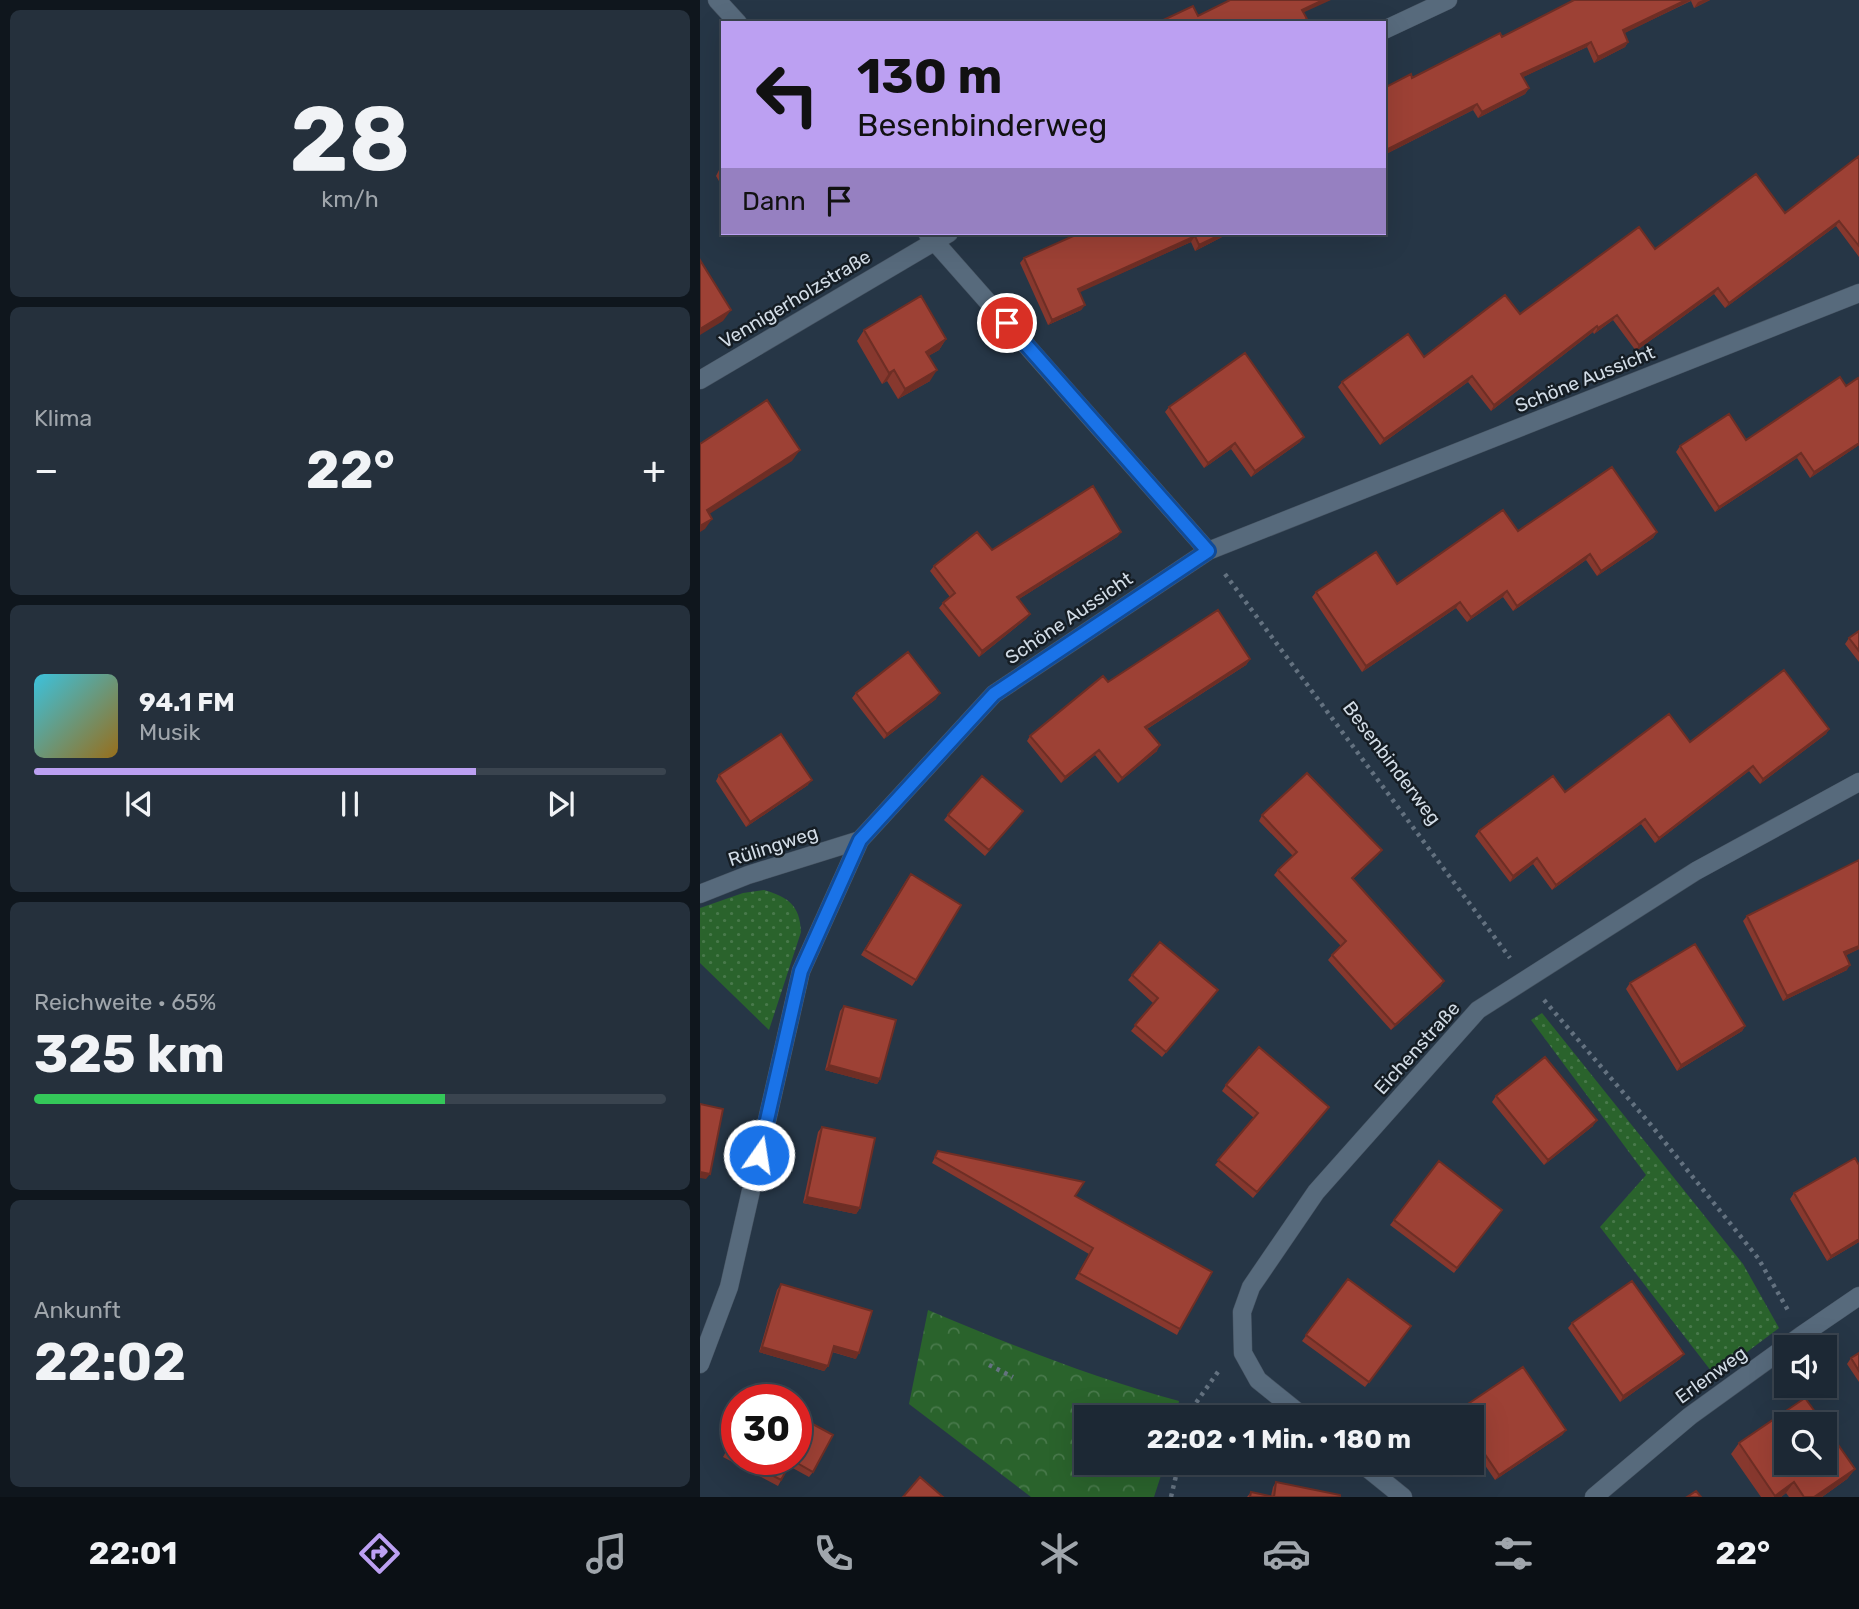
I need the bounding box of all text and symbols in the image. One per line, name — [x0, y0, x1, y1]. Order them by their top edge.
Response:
text: 130 m — [857, 47, 1002, 105]
icon: left — [742, 49, 833, 140]
text: 28 — [290, 85, 410, 193]
text: Besenbinderweg — [857, 106, 1107, 144]
icon: arrive — [820, 182, 858, 220]
text: km/h — [321, 185, 379, 213]
text: Dann — [742, 186, 806, 217]
street label: Vennigerholzstraße — [715, 245, 875, 353]
pin — [977, 293, 1037, 353]
icon: arrive — [988, 304, 1026, 342]
street label: Schöne Aussicht — [1512, 340, 1659, 417]
text: Klima — [34, 404, 92, 432]
text: 22° — [306, 439, 395, 501]
text: − — [34, 447, 59, 493]
text: + — [642, 447, 666, 493]
street label: Schöne Aussicht — [1001, 567, 1137, 669]
text: 94.1 FM — [139, 687, 235, 718]
street label: Besenbinderweg — [1338, 697, 1446, 829]
text: Musik — [139, 718, 200, 746]
icon: previous — [120, 785, 158, 823]
icon: pause — [331, 785, 369, 823]
icon: next — [542, 785, 580, 823]
street label: Rülingweg — [725, 821, 821, 871]
text: Reichweite · 65% — [34, 988, 216, 1016]
street label: Eichenstraße — [1369, 997, 1465, 1099]
text: 325 km — [34, 1023, 225, 1085]
position arrow — [722, 1118, 796, 1192]
text: Ankunft — [34, 1296, 121, 1324]
text: 22:02 — [34, 1331, 186, 1393]
map controls — [1774, 1335, 1837, 1475]
button: sound — [1774, 1335, 1837, 1398]
street label: Erlenweg — [1671, 1341, 1751, 1409]
speed limit sign: 30 — [721, 1384, 812, 1475]
button: search — [1774, 1412, 1837, 1475]
text: 22:02 · 1 Min. · 180 m — [1147, 1424, 1411, 1455]
icon: directions — [355, 1529, 404, 1578]
icon: music — [582, 1529, 631, 1578]
icon: phone — [809, 1529, 858, 1578]
icon: climate — [1035, 1529, 1084, 1578]
icon: car — [1262, 1529, 1311, 1578]
icon: filters — [1489, 1529, 1538, 1578]
text: 22:01 — [89, 1534, 177, 1572]
text: 22° — [1715, 1534, 1770, 1572]

